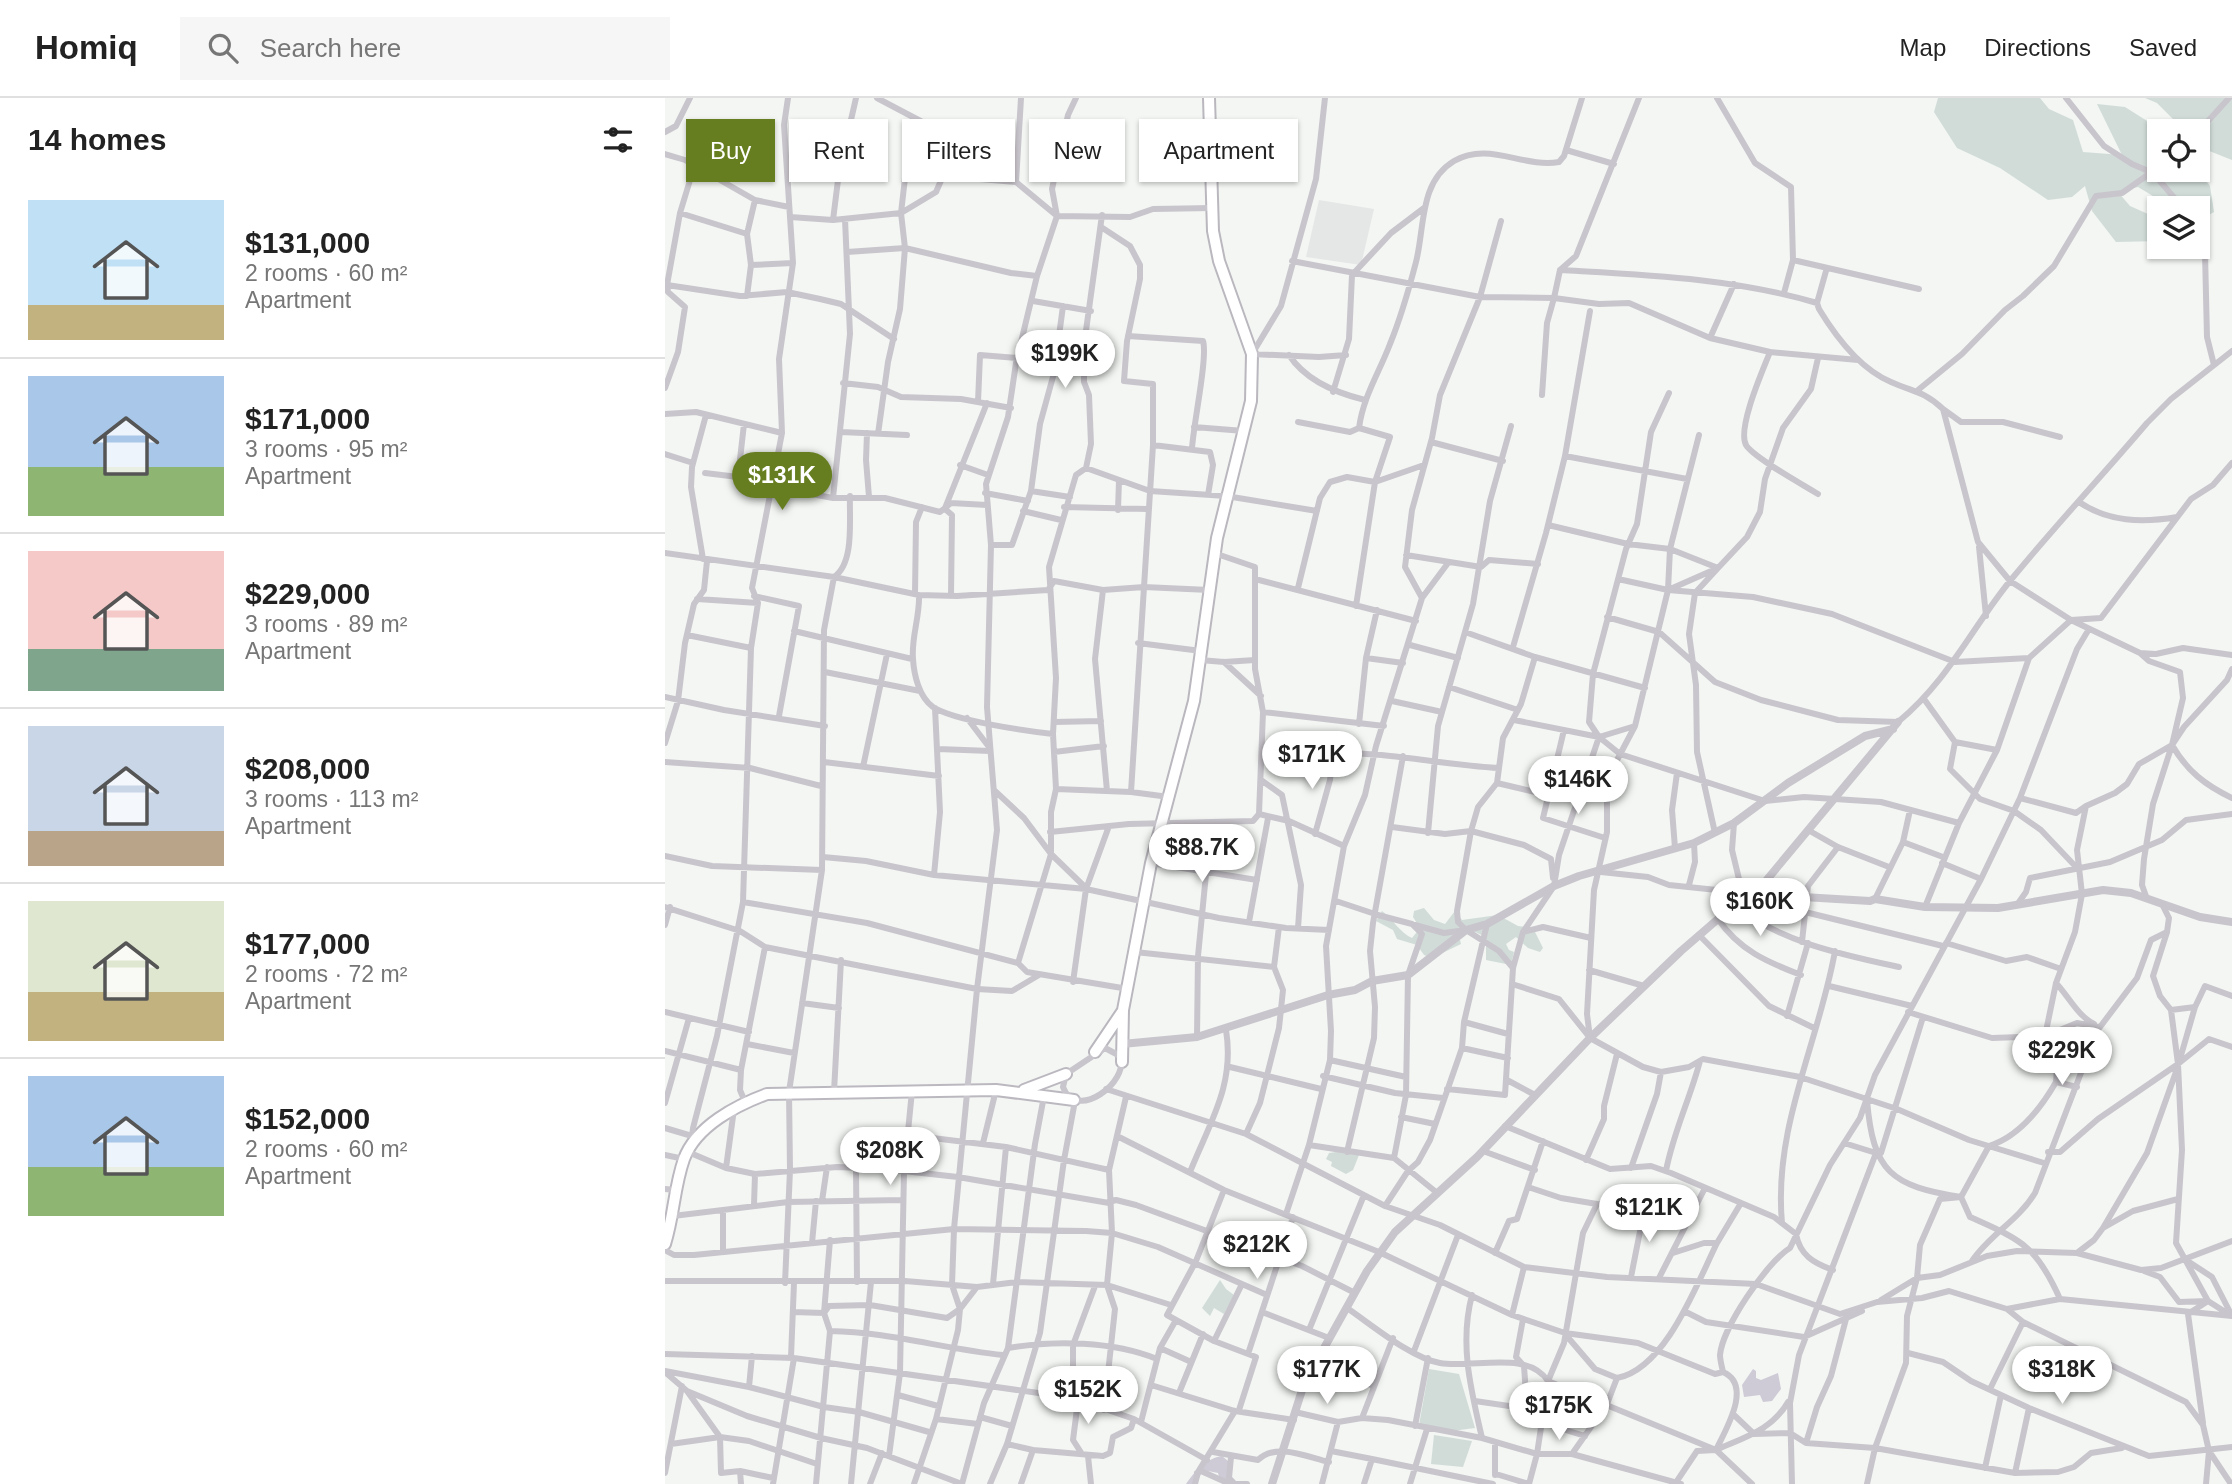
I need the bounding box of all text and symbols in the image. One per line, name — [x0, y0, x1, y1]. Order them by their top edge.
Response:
search box — [180, 17, 670, 80]
text: Homiq — [35, 29, 138, 66]
icon: search — [204, 29, 242, 67]
text: Search here — [260, 33, 401, 63]
text: Map — [1900, 34, 1946, 61]
text: Directions — [1984, 34, 2091, 61]
text: Saved — [2129, 34, 2197, 61]
chip: Buy — [686, 119, 775, 182]
chip: Rent — [789, 119, 888, 182]
chip: Filters — [902, 119, 1015, 182]
chip: New — [1029, 119, 1125, 182]
chip: Apartment — [1139, 119, 1298, 182]
map controls — [2147, 119, 2210, 259]
button: locate — [2147, 119, 2210, 182]
icon: filters — [599, 121, 637, 159]
text: 14 homes — [28, 123, 166, 156]
button: layers — [2147, 196, 2210, 259]
text: $131,000 — [245, 226, 370, 259]
icon: home — [84, 228, 168, 312]
text: 2 rooms · 60 m² — [245, 260, 407, 286]
text: Apartment — [245, 287, 351, 313]
pin: $199K — [1016, 330, 1114, 390]
text: $199K — [1031, 340, 1099, 366]
text: $171,000 — [245, 402, 370, 435]
icon: home — [84, 404, 168, 488]
text: 3 rooms · 95 m² — [245, 436, 407, 462]
pin: $131K — [733, 452, 831, 512]
text: $131K — [748, 462, 816, 488]
text: Apartment — [245, 463, 351, 489]
text: $229,000 — [245, 577, 370, 610]
icon: home — [84, 579, 168, 663]
text: 3 rooms · 89 m² — [245, 611, 407, 637]
text: Apartment — [245, 638, 351, 664]
pin: $171K — [1263, 732, 1361, 791]
text: $171K — [1278, 741, 1346, 767]
text: $208,000 — [245, 752, 370, 785]
icon: home — [84, 754, 168, 838]
pin: $146K — [1529, 756, 1627, 816]
text: $146K — [1544, 766, 1612, 792]
text: 3 rooms · 113 m² — [245, 786, 418, 812]
text: Apartment — [245, 813, 351, 839]
pin: $88.7K — [1145, 824, 1259, 884]
text: $88.7K — [1165, 834, 1239, 860]
pin: $160K — [1711, 878, 1809, 938]
text: $160K — [1726, 888, 1794, 914]
text: $177,000 — [245, 927, 370, 960]
icon: home — [84, 929, 168, 1013]
text: 2 rooms · 72 m² — [245, 961, 407, 987]
text: Apartment — [245, 988, 351, 1014]
pin: $229K — [2013, 1028, 2111, 1087]
text: $229K — [2028, 1037, 2096, 1063]
text: $152,000 — [245, 1102, 370, 1135]
icon: home — [84, 1104, 168, 1188]
pin: $208K — [841, 1128, 939, 1187]
text: 2 rooms · 60 m² — [245, 1136, 407, 1162]
text: $208K — [856, 1137, 924, 1163]
text: Apartment — [245, 1163, 351, 1189]
pin: $121K — [1600, 1184, 1698, 1244]
text: $121K — [1615, 1194, 1683, 1220]
pin: $212K — [1208, 1222, 1306, 1281]
text: $212K — [1223, 1231, 1291, 1257]
pin: $177K — [1278, 1346, 1376, 1406]
pin: $318K — [2013, 1346, 2111, 1406]
text: $177K — [1293, 1356, 1361, 1382]
text: $318K — [2028, 1356, 2096, 1382]
pin: $152K — [1039, 1366, 1137, 1426]
text: $152K — [1054, 1376, 1122, 1402]
pin: $175K — [1510, 1382, 1608, 1442]
text: $175K — [1525, 1392, 1593, 1418]

